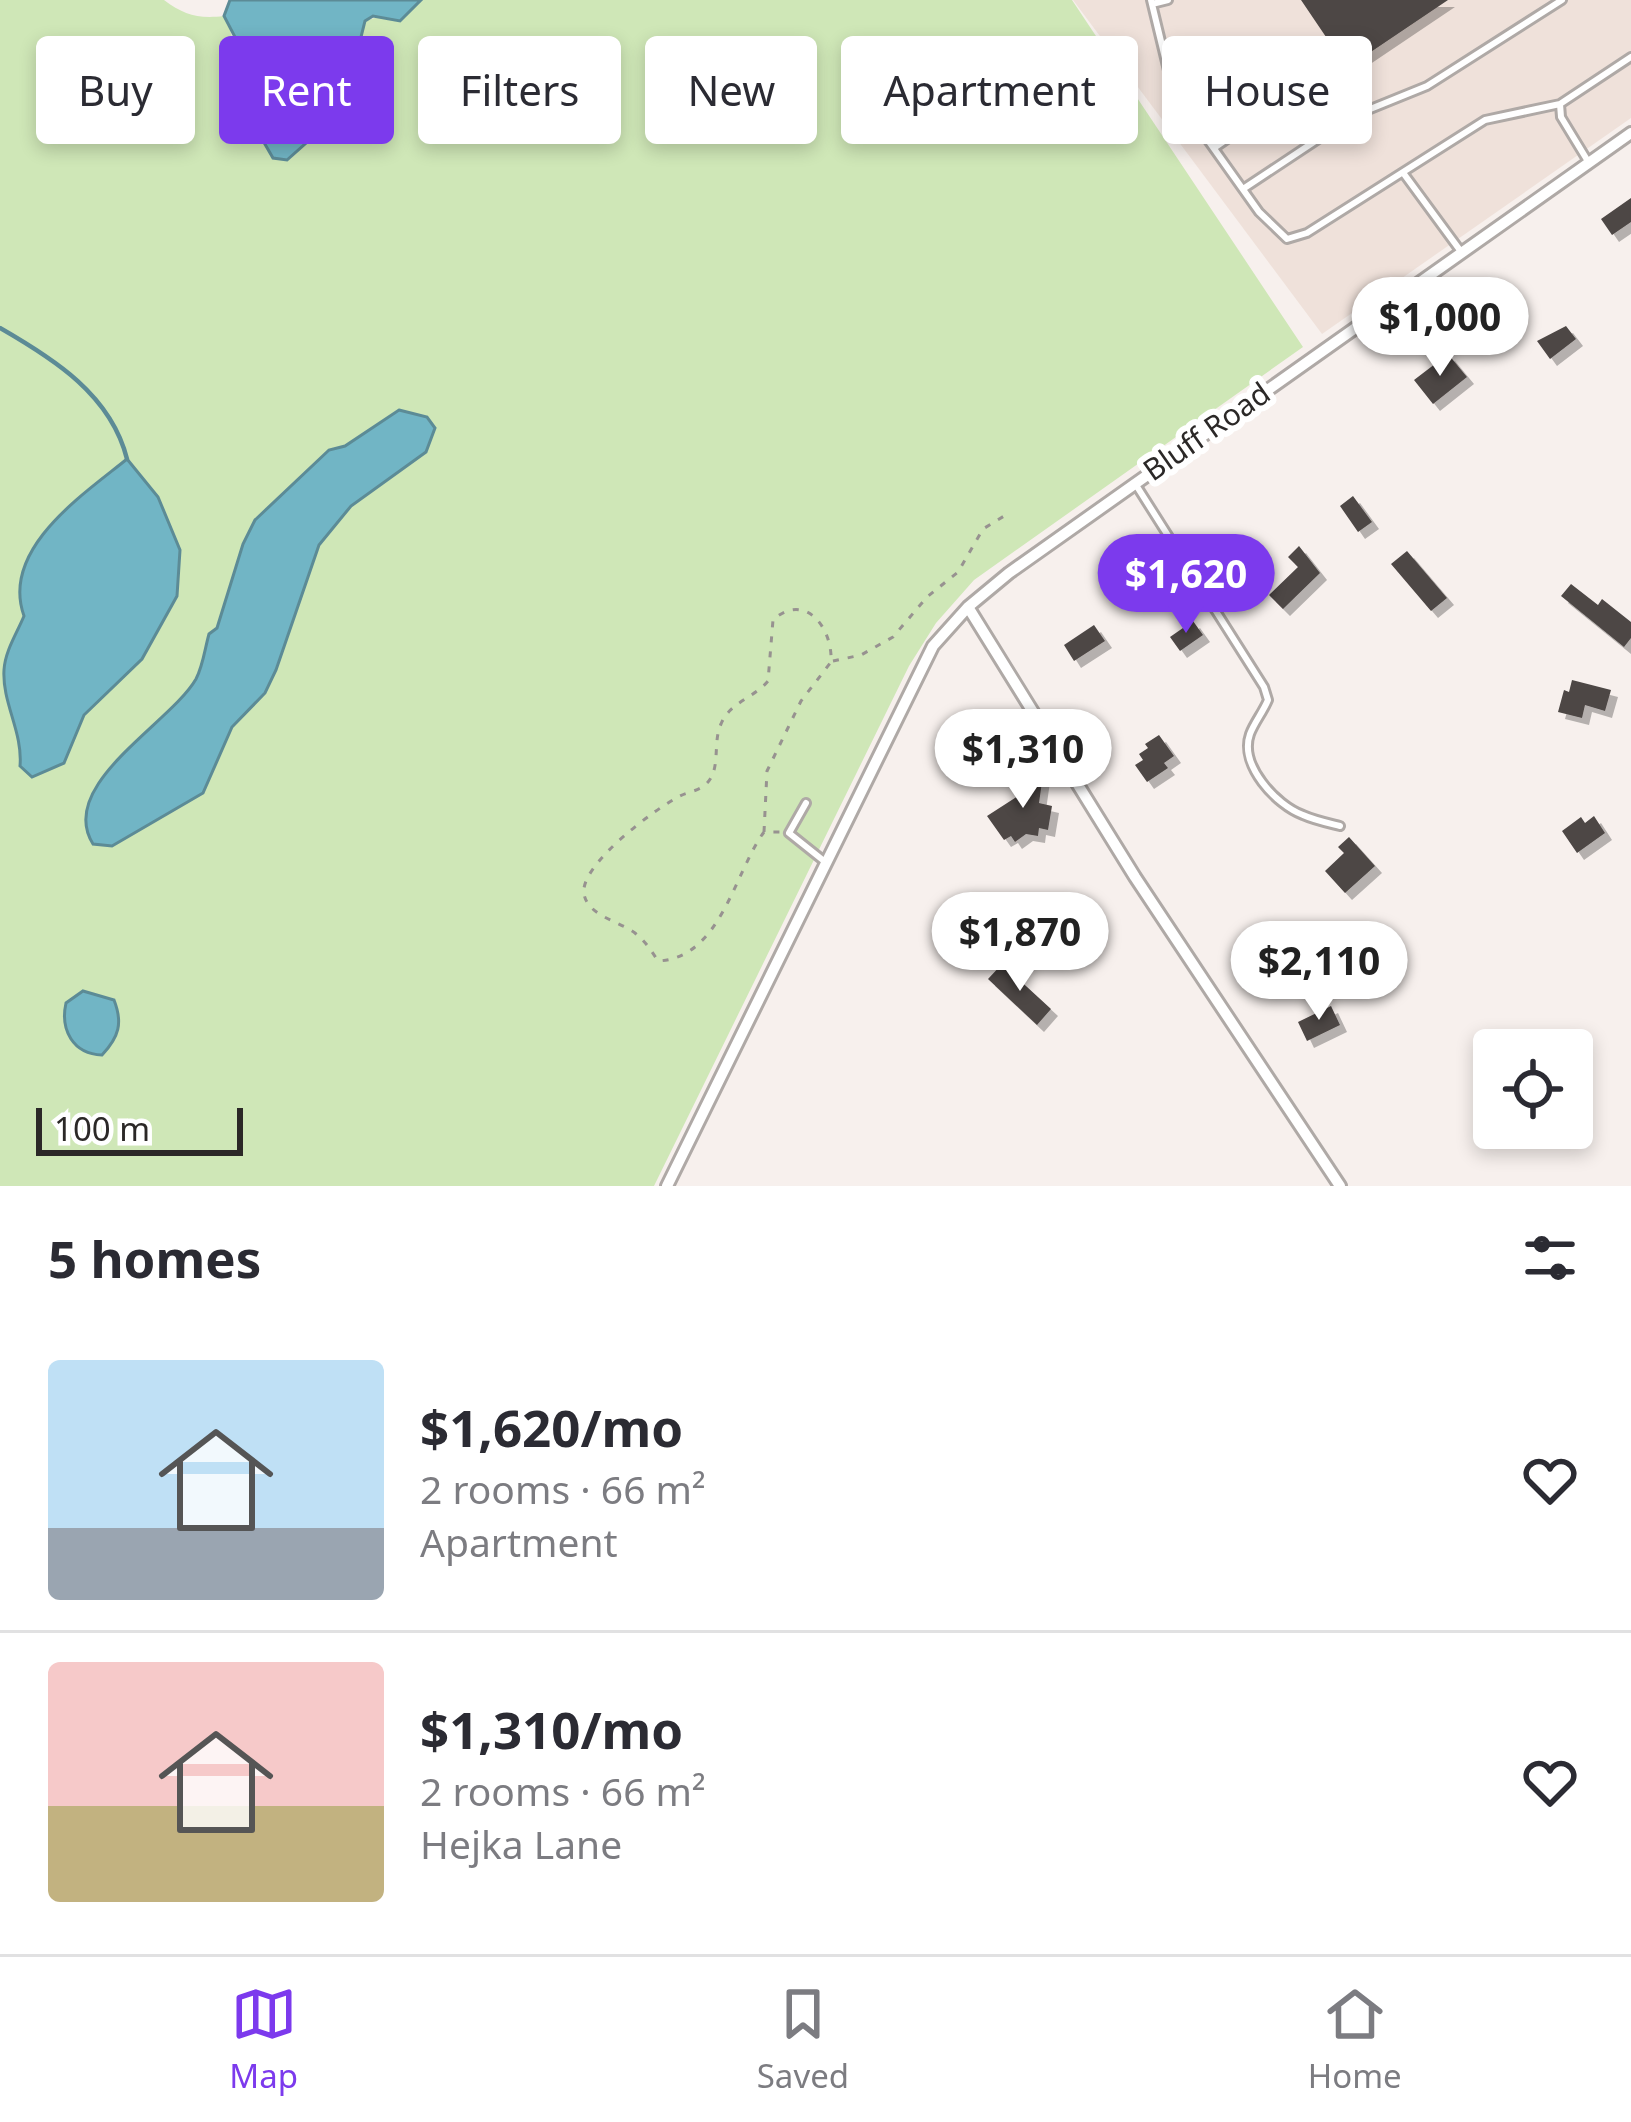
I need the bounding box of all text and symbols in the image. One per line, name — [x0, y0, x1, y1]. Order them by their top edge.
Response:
chip: Buy — [36, 36, 195, 144]
chip: Rent — [219, 36, 394, 144]
chip: Filters — [418, 36, 621, 144]
chip: New — [645, 36, 817, 144]
chip: Apartment — [841, 36, 1138, 144]
chip: House — [1162, 36, 1372, 144]
pin: $1,000 — [1342, 277, 1538, 379]
text: $1,000 — [1379, 289, 1501, 342]
street label: Bluff Road — [1134, 372, 1278, 490]
pin: $1,620 — [1088, 534, 1284, 636]
text: $1,620 — [1125, 546, 1247, 599]
pin: $1,310 — [925, 709, 1121, 811]
text: $1,310 — [962, 721, 1084, 774]
pin: $1,870 — [922, 892, 1118, 994]
text: $1,870 — [959, 904, 1081, 957]
pin: $2,110 — [1221, 921, 1417, 1023]
text: $2,110 — [1258, 933, 1380, 986]
map controls — [1473, 1029, 1593, 1149]
button: locate — [1473, 1029, 1593, 1149]
scale bar — [36, 1102, 243, 1155]
text: 100 m — [54, 1106, 150, 1151]
text: 5 homes — [48, 1223, 261, 1293]
icon: filters — [1517, 1225, 1583, 1291]
text: $1,620/mo — [420, 1392, 683, 1462]
icon: home — [144, 1408, 288, 1552]
icon: heart — [1517, 1447, 1583, 1513]
text: 2 rooms · 66 m² — [420, 1462, 706, 1515]
text: Apartment — [420, 1515, 618, 1568]
text: $1,310/mo — [420, 1694, 683, 1764]
icon: home — [144, 1710, 288, 1854]
icon: heart — [1517, 1749, 1583, 1815]
text: 2 rooms · 66 m² — [420, 1764, 706, 1817]
text: Hejka Lane — [420, 1817, 622, 1870]
tab: Map — [229, 1981, 298, 2098]
tab: Saved — [757, 1981, 849, 2098]
tab: Home — [1308, 1981, 1402, 2098]

